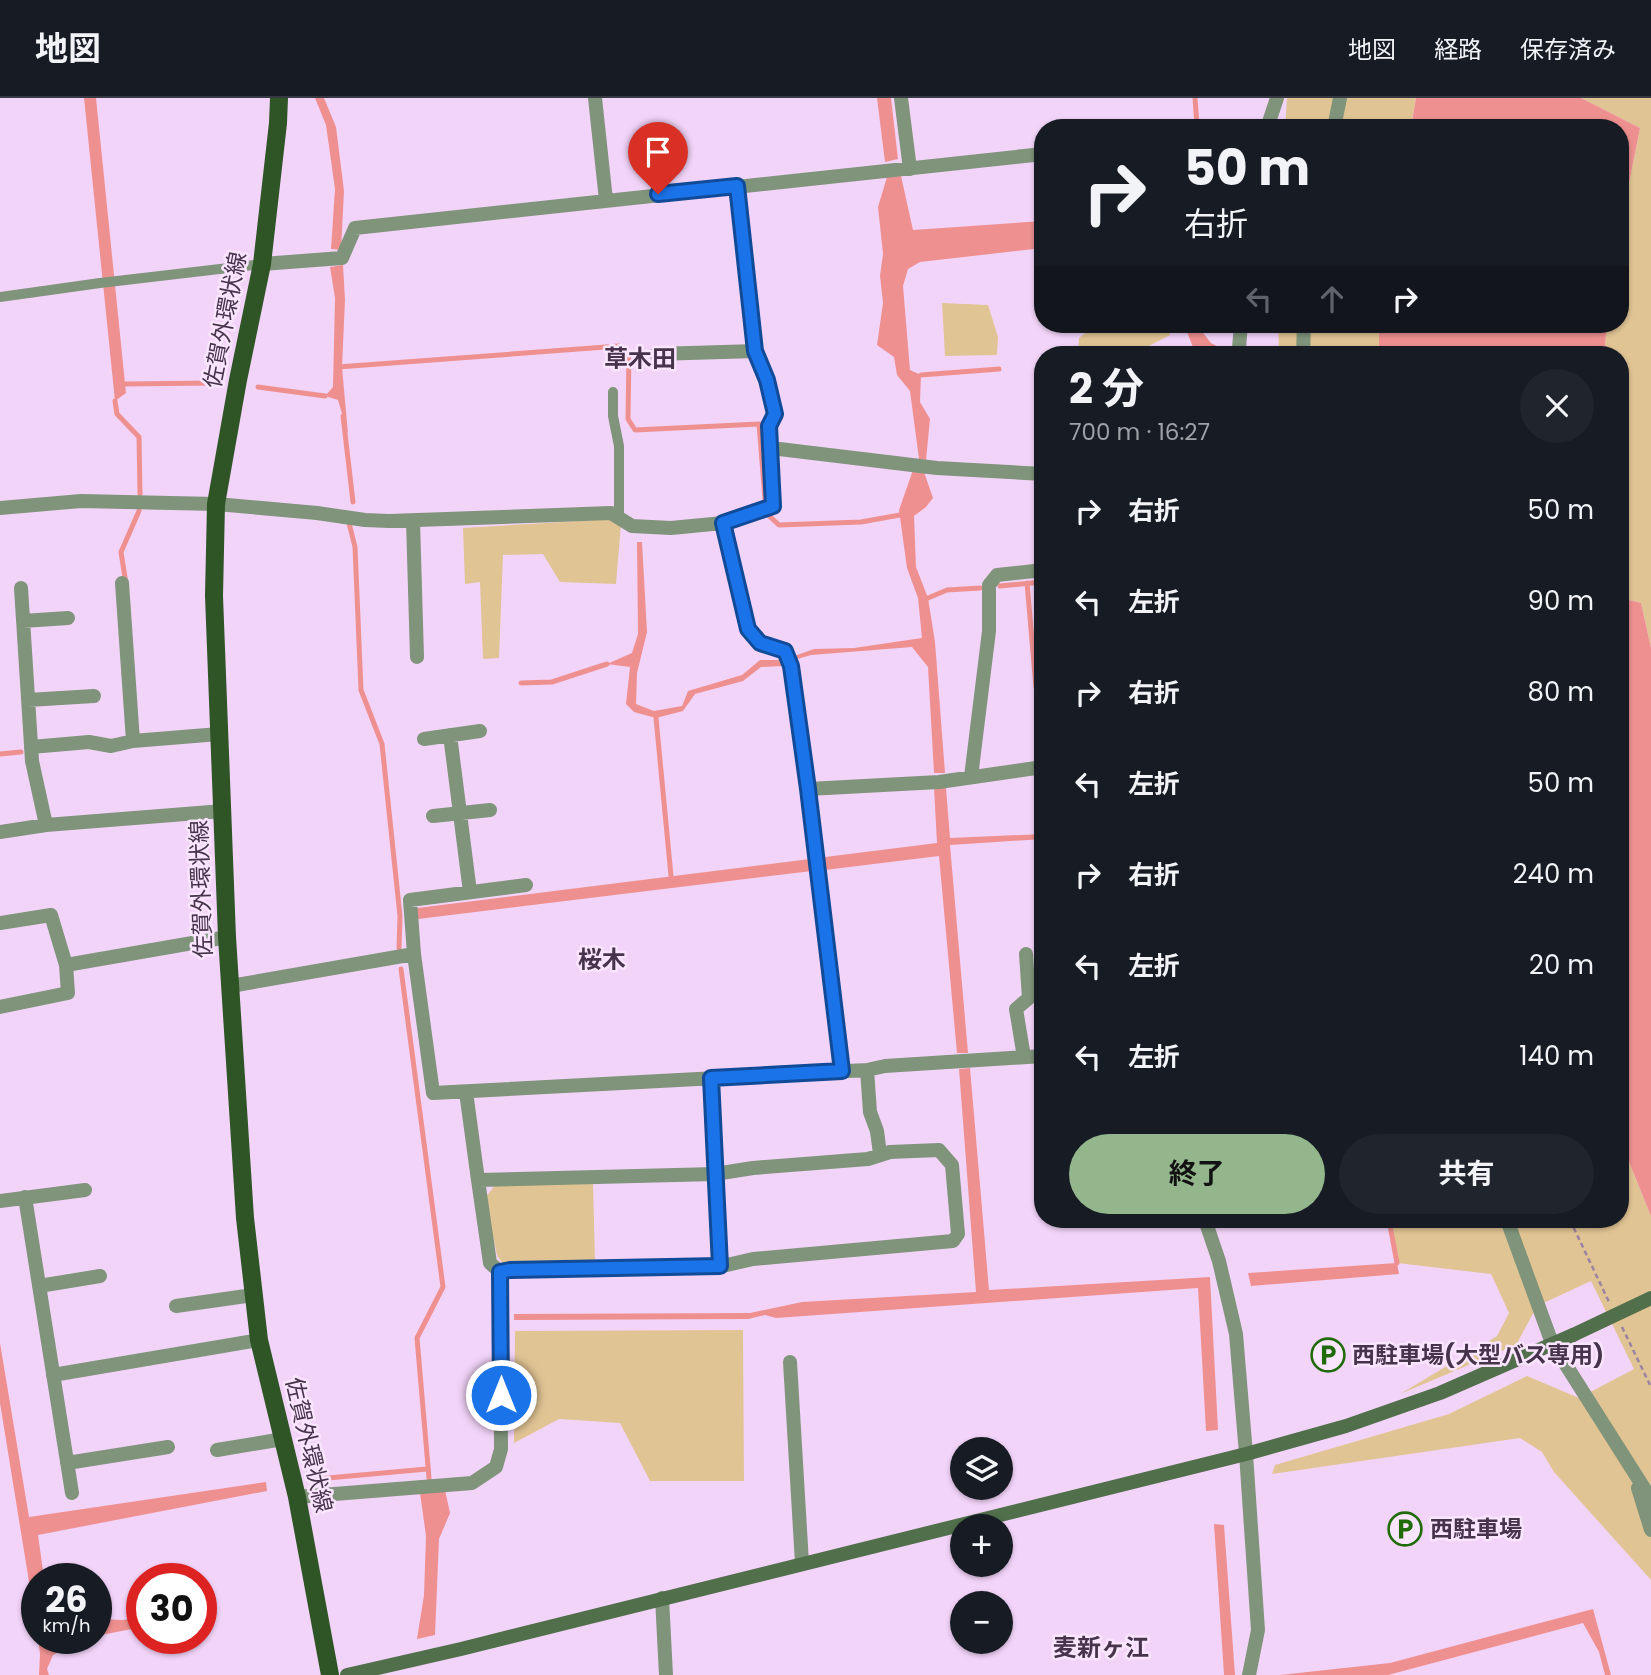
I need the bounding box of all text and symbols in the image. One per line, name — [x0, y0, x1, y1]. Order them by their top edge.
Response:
text: 地図 — [35, 25, 101, 72]
text: 地図 — [1348, 33, 1396, 66]
text: 経路 — [1434, 33, 1482, 66]
text: 保存済み — [1520, 33, 1616, 66]
pin — [628, 122, 688, 194]
icon: arrive — [639, 133, 677, 171]
text: 50 m — [1184, 134, 1310, 202]
icon: right — [1069, 147, 1160, 238]
text: 右折 — [1184, 201, 1248, 246]
street label: 佐賀外環状線 — [196, 249, 254, 391]
icon: left — [1240, 280, 1278, 318]
icon: ahead — [1313, 280, 1351, 318]
icon: right — [1386, 280, 1424, 318]
district label: 草木田 — [604, 342, 676, 375]
text: 2 分 — [1069, 359, 1144, 418]
button: close — [1520, 369, 1594, 443]
text: 700 m · 16:27 — [1069, 416, 1210, 448]
icon: right — [1069, 492, 1107, 530]
text: 50 m — [1528, 492, 1594, 528]
text: 右折 — [1128, 493, 1180, 529]
icon: left — [1069, 583, 1107, 621]
text: 90 m — [1528, 583, 1594, 619]
text: 左折 — [1128, 584, 1180, 620]
icon: right — [1069, 674, 1107, 712]
text: 80 m — [1528, 674, 1594, 710]
text: 右折 — [1128, 675, 1180, 711]
icon: left — [1069, 765, 1107, 803]
text: 50 m — [1528, 765, 1594, 801]
text: 左折 — [1128, 766, 1180, 802]
street label: 佐賀外環状線 — [183, 819, 219, 959]
icon: right — [1069, 856, 1107, 894]
text: 240 m — [1513, 856, 1594, 892]
text: 右折 — [1128, 857, 1180, 893]
district label: 桜木 — [578, 943, 626, 976]
icon: left — [1069, 947, 1107, 985]
text: 20 m — [1529, 947, 1594, 983]
text: 左折 — [1128, 948, 1180, 984]
icon: left — [1069, 1038, 1107, 1076]
text: 140 m — [1519, 1038, 1594, 1074]
text: 左折 — [1128, 1039, 1180, 1075]
button: 終了 — [1069, 1134, 1325, 1214]
button: 共有 — [1339, 1134, 1594, 1214]
parking icon: 西駐車場(大型バス専用) — [1309, 1336, 1347, 1374]
place label: 西駐車場(大型バス専用) — [1352, 1339, 1604, 1371]
position arrow — [464, 1358, 538, 1432]
street label: 佐賀外環状線 — [278, 1374, 340, 1516]
map controls — [950, 1437, 1013, 1654]
button: layers — [950, 1437, 1013, 1500]
parking icon: 西駐車場 — [1386, 1510, 1424, 1548]
place label: 西駐車場 — [1430, 1513, 1522, 1545]
button: + — [950, 1514, 1013, 1577]
speed limit sign: 30 — [126, 1563, 217, 1654]
text: 26 — [45, 1575, 88, 1624]
button: − — [950, 1591, 1013, 1654]
text: km/h — [43, 1613, 90, 1638]
district label: 麦新ヶ江 — [1053, 1631, 1149, 1664]

